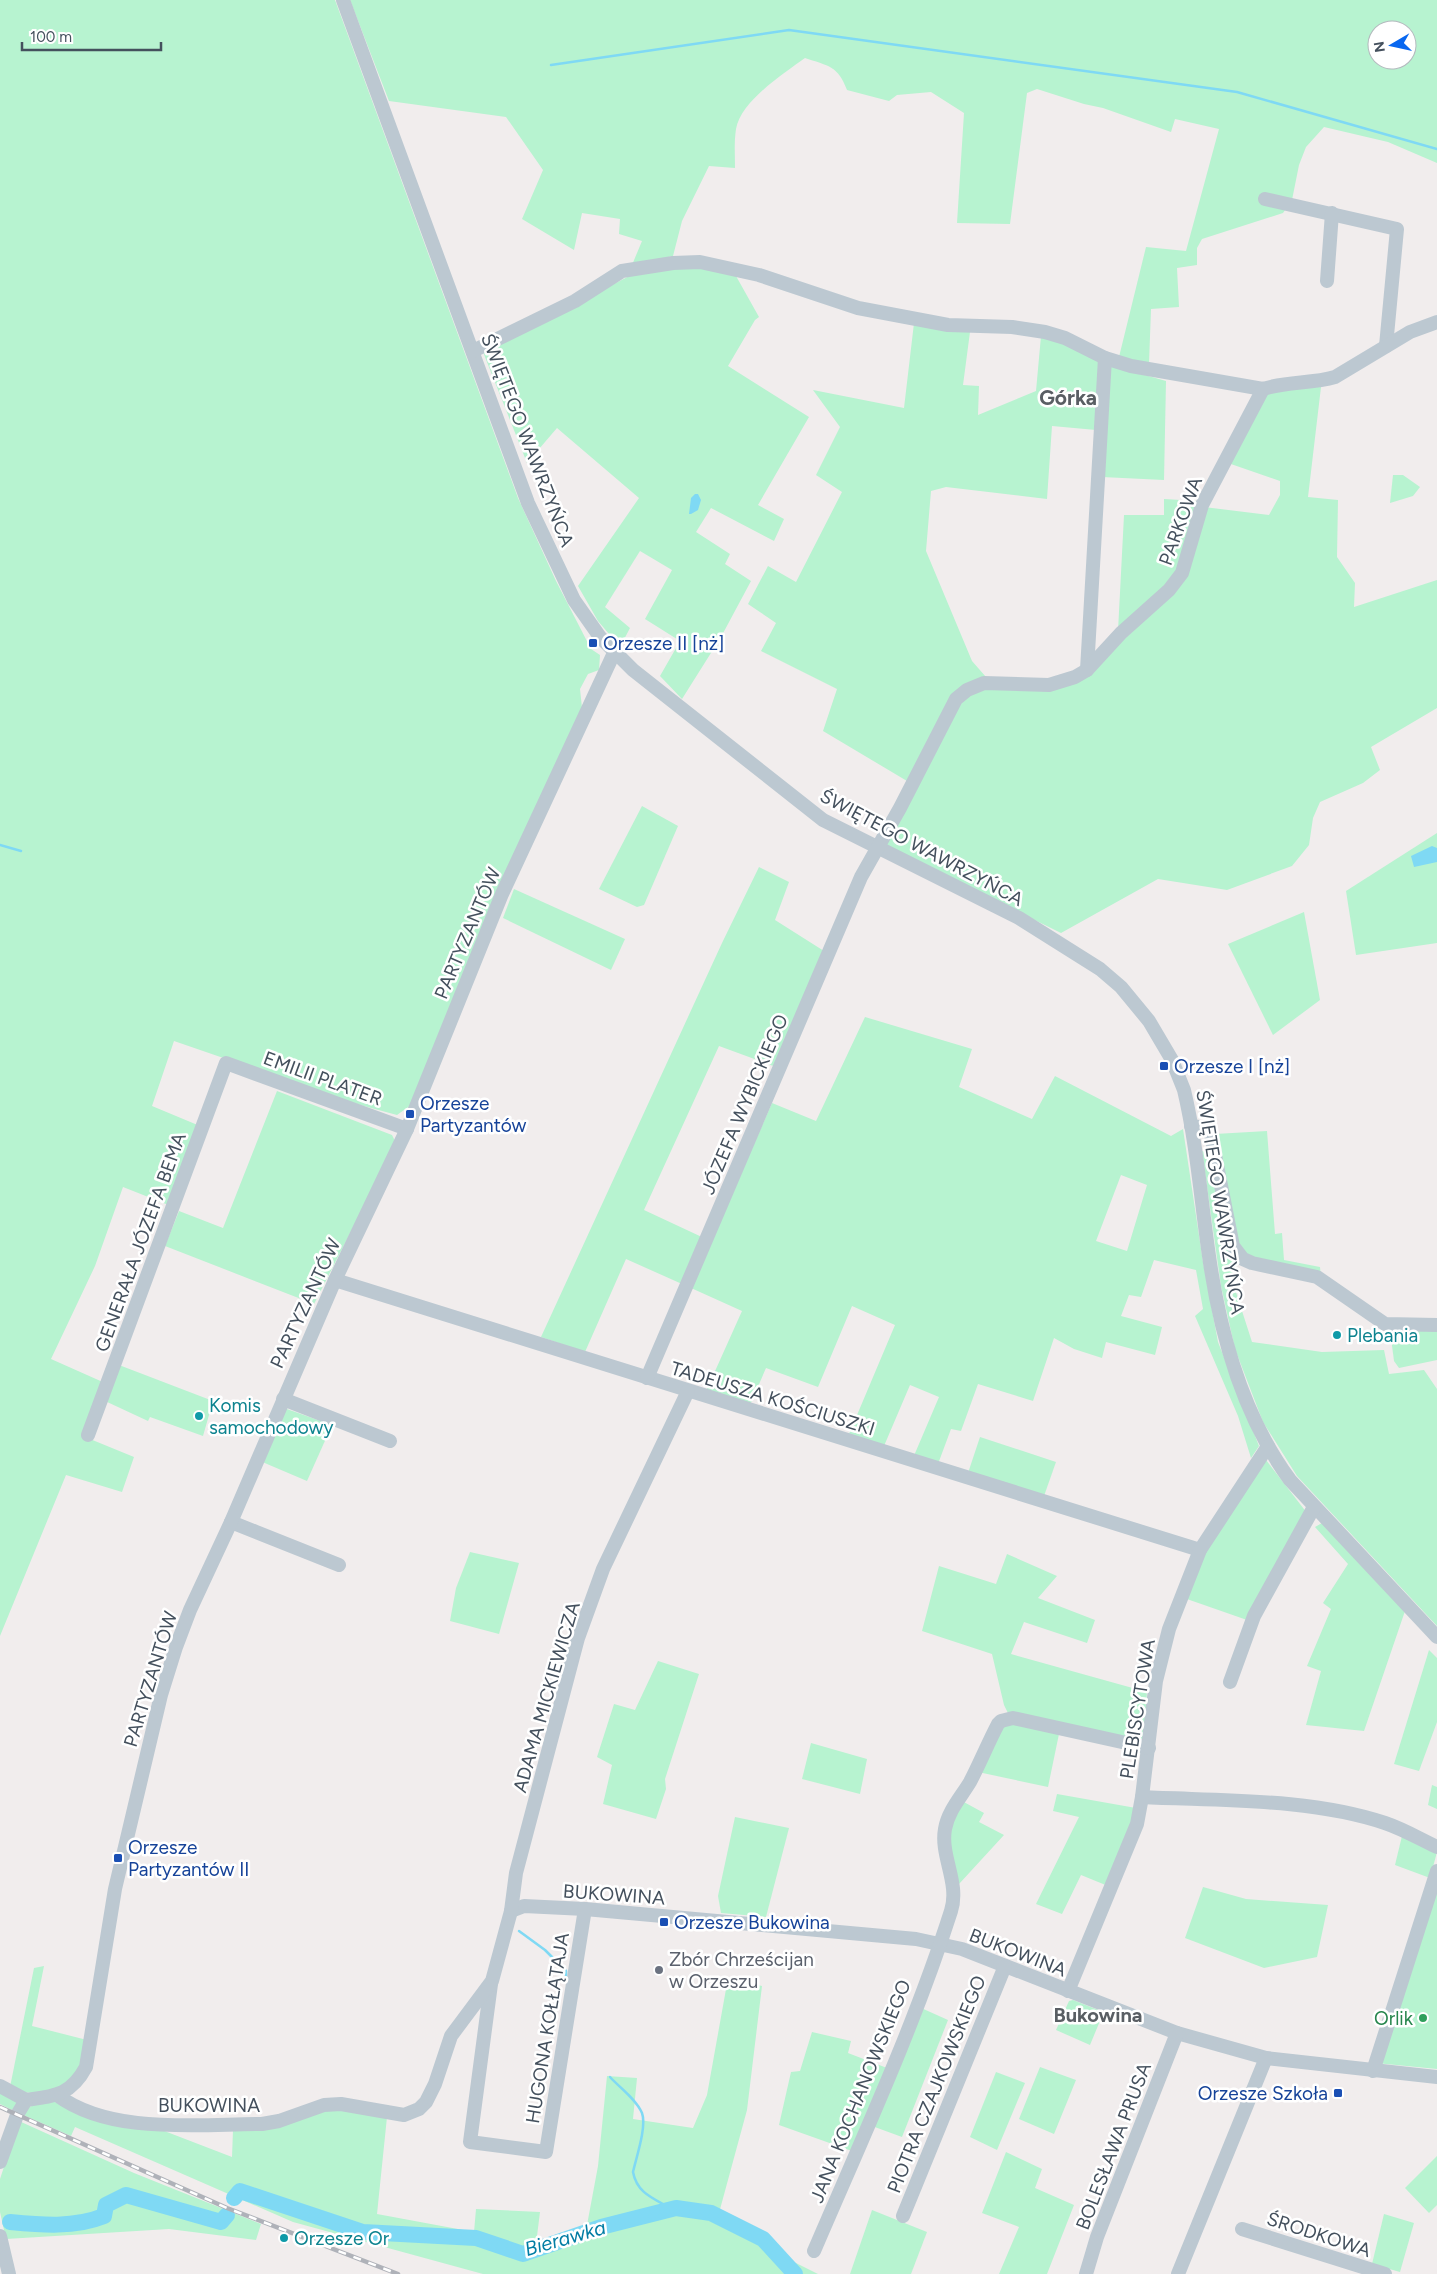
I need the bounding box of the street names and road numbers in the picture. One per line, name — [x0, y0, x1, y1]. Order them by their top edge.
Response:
street label: ŚWIĘTEGO WAWRZYŃCA — [476, 330, 579, 550]
street label: PARKOWA — [1154, 474, 1207, 569]
street label: ŚWIĘTEGO WAWRZYŃCA — [816, 784, 1027, 911]
street label: PARTYZANTÓW — [429, 863, 506, 1002]
street label: JÓZEFA WYBICKIEGO — [696, 1011, 793, 1198]
street label: EMILII PLATER — [260, 1046, 385, 1111]
street label: ŚWIĘTEGO WAWRZYŃCA — [1191, 1088, 1250, 1316]
street label: GENERAŁA JÓZEFA BEMA — [90, 1129, 191, 1355]
street label: PARTYZANTÓW — [265, 1234, 346, 1372]
street label: TADEUSZA KOŚCIUSZKI — [668, 1356, 878, 1440]
street label: ADAMA MICKIEWICZA — [508, 1599, 585, 1795]
street label: PARTYZANTÓW — [119, 1608, 182, 1750]
street label: PLEBISCYTOWA — [1115, 1637, 1160, 1781]
street label: BUKOWINA — [562, 1879, 666, 1910]
street label: BUKOWINA — [966, 1923, 1070, 1982]
street label: HUGONA KOŁŁĄTAJA — [521, 1931, 574, 2125]
street label: PIOTRA CZAJKOWSKIEGO — [882, 1972, 991, 2196]
street label: JANA KOCHANOWSKIEGO — [805, 1976, 916, 2206]
street label: BOLESŁAWA PRUSA — [1071, 2059, 1156, 2233]
street label: BUKOWINA — [158, 2094, 260, 2117]
street label: ŚRODKOWA — [1264, 2207, 1374, 2262]

